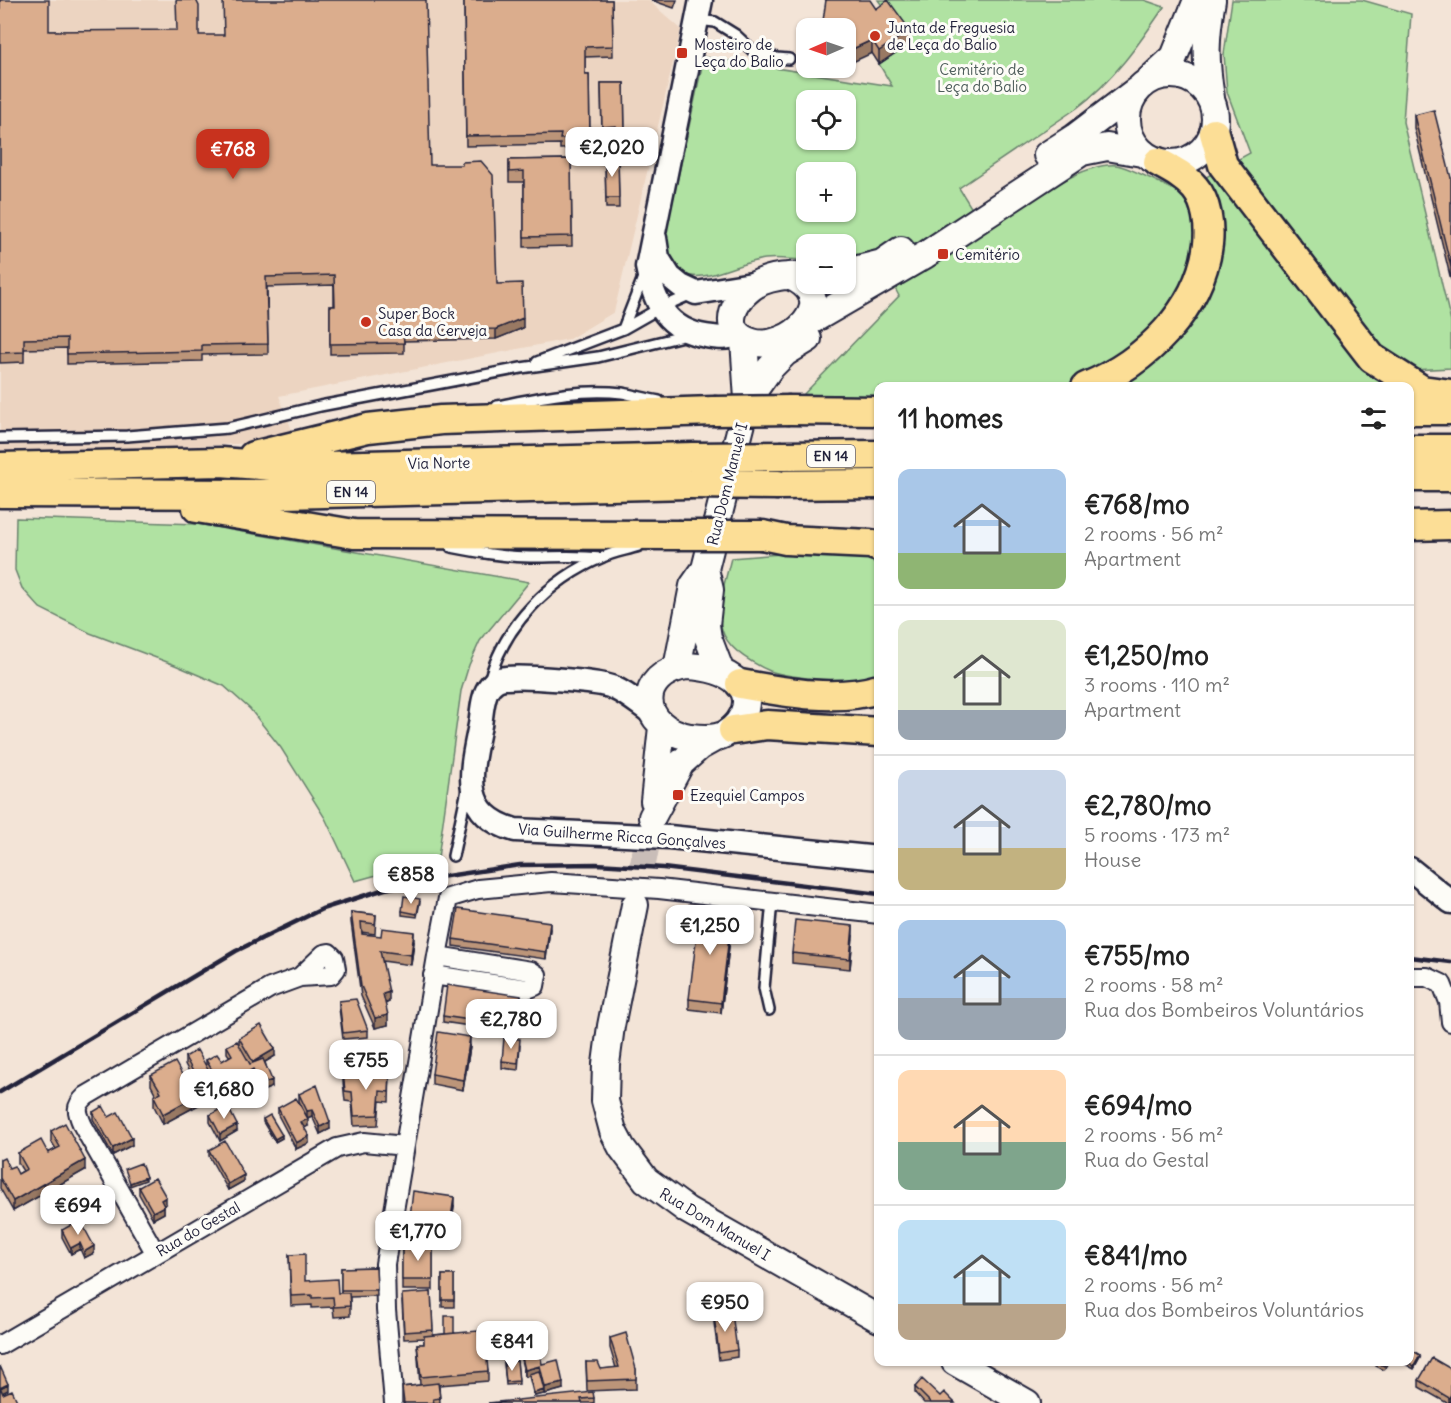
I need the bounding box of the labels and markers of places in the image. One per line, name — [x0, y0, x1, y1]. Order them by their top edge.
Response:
place label: Junta de Freguesia de Leça do Balio — [887, 18, 1015, 54]
marker: Junta de Freguesia de Leça do Balio — [868, 29, 882, 43]
place label: Mosteiro de Leça do Balio — [694, 35, 784, 71]
marker: Mosteiro de Leça do Balio — [675, 46, 689, 60]
pin: €2,020 — [563, 127, 661, 178]
pin: €768 — [197, 129, 269, 180]
place label: Cemitério — [955, 245, 1020, 264]
marker: Cemitério — [936, 247, 950, 261]
place label: Super Bock Casa da Cerveja — [378, 304, 488, 340]
marker: Super Bock Casa da Cerveja — [359, 315, 373, 329]
place label: Ezequiel Campos — [690, 786, 805, 805]
marker: Ezequiel Campos — [671, 788, 685, 802]
pin: €858 — [375, 854, 447, 905]
pin: €1,250 — [661, 905, 759, 956]
pin: €2,780 — [462, 999, 560, 1050]
pin: €755 — [330, 1040, 402, 1091]
pin: €1,680 — [175, 1069, 273, 1120]
pin: €694 — [42, 1185, 114, 1236]
pin: €1,770 — [369, 1211, 467, 1262]
pin: €950 — [689, 1282, 761, 1333]
pin: €841 — [476, 1321, 548, 1372]

